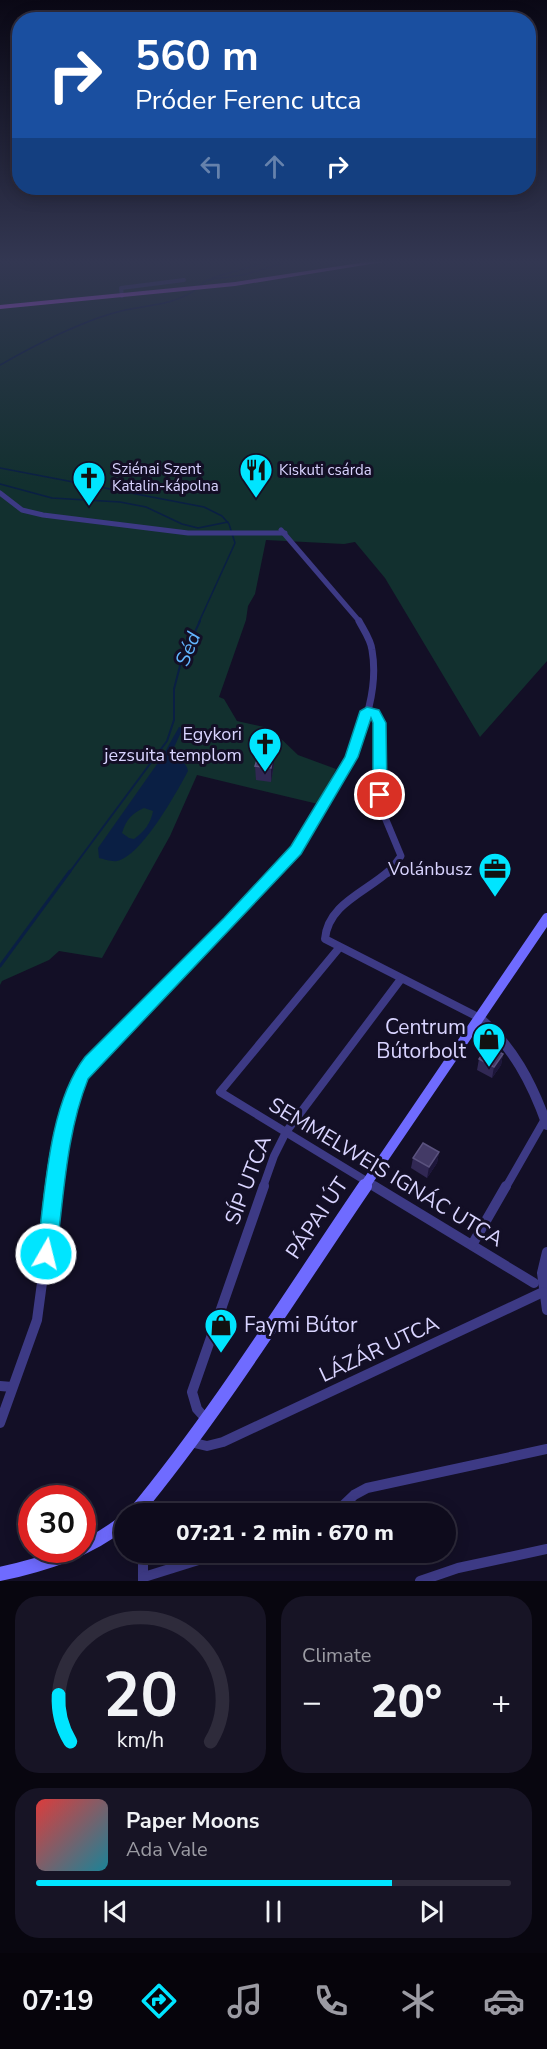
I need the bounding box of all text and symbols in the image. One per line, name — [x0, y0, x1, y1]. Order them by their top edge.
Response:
text: 560 m — [135, 28, 259, 85]
icon: right — [36, 36, 114, 114]
text: Próder Ferenc utca — [135, 82, 361, 119]
icon: left — [195, 150, 228, 183]
icon: ahead — [258, 150, 291, 183]
icon: right — [321, 150, 354, 183]
restaurant icon: Kiskuti csárda — [238, 452, 274, 499]
place label: Sziénai Szent Katalin-kápolna — [112, 459, 219, 496]
church icon: Sziénai Szent Katalin-kápolna — [71, 460, 107, 507]
place label: Kiskuti csárda — [279, 460, 372, 480]
water label: Séd — [169, 628, 207, 670]
place label: Egykori jezsuita templom — [102, 722, 242, 767]
church icon: Egykori jezsuita templom — [247, 726, 283, 773]
pin — [354, 769, 405, 820]
icon: arrive — [363, 778, 396, 811]
office icon: Volánbusz — [477, 851, 513, 898]
place label: Volánbusz — [387, 857, 472, 881]
place label: Centrum Bútorbolt — [376, 1013, 467, 1065]
shop icon: Centrum Bútorbolt — [471, 1021, 507, 1068]
street label: SEMMELWEIS IGNÁC UTCA — [264, 1091, 508, 1253]
street label: SÍP UTCA — [218, 1132, 278, 1228]
street label: PÁPAI ÚT — [279, 1171, 355, 1264]
position arrow — [14, 1222, 78, 1286]
shop icon: Faymi Bútor — [203, 1307, 239, 1354]
street label: LÁZÁR UTCA — [315, 1309, 443, 1389]
place label: Faymi Bútor — [244, 1311, 358, 1339]
speed limit sign: 30 — [18, 1485, 96, 1563]
text: 07:21 · 2 min · 670 m — [176, 1518, 394, 1548]
text: Climate — [302, 1642, 371, 1669]
text: 20 — [103, 1653, 178, 1738]
text: 20° — [371, 1672, 442, 1733]
text: − — [302, 1680, 322, 1725]
text: + — [491, 1680, 511, 1725]
text: km/h — [117, 1725, 164, 1755]
text: Paper Moons — [126, 1806, 260, 1836]
text: Ada Vale — [126, 1836, 208, 1863]
icon: previous — [99, 1895, 132, 1928]
icon: pause — [257, 1895, 290, 1928]
icon: next — [415, 1895, 448, 1928]
icon: directions — [138, 1980, 180, 2022]
icon: music — [224, 1980, 266, 2022]
icon: phone — [310, 1980, 352, 2022]
icon: climate — [397, 1980, 439, 2022]
icon: car — [483, 1980, 525, 2022]
text: 07:19 — [22, 1983, 94, 2020]

